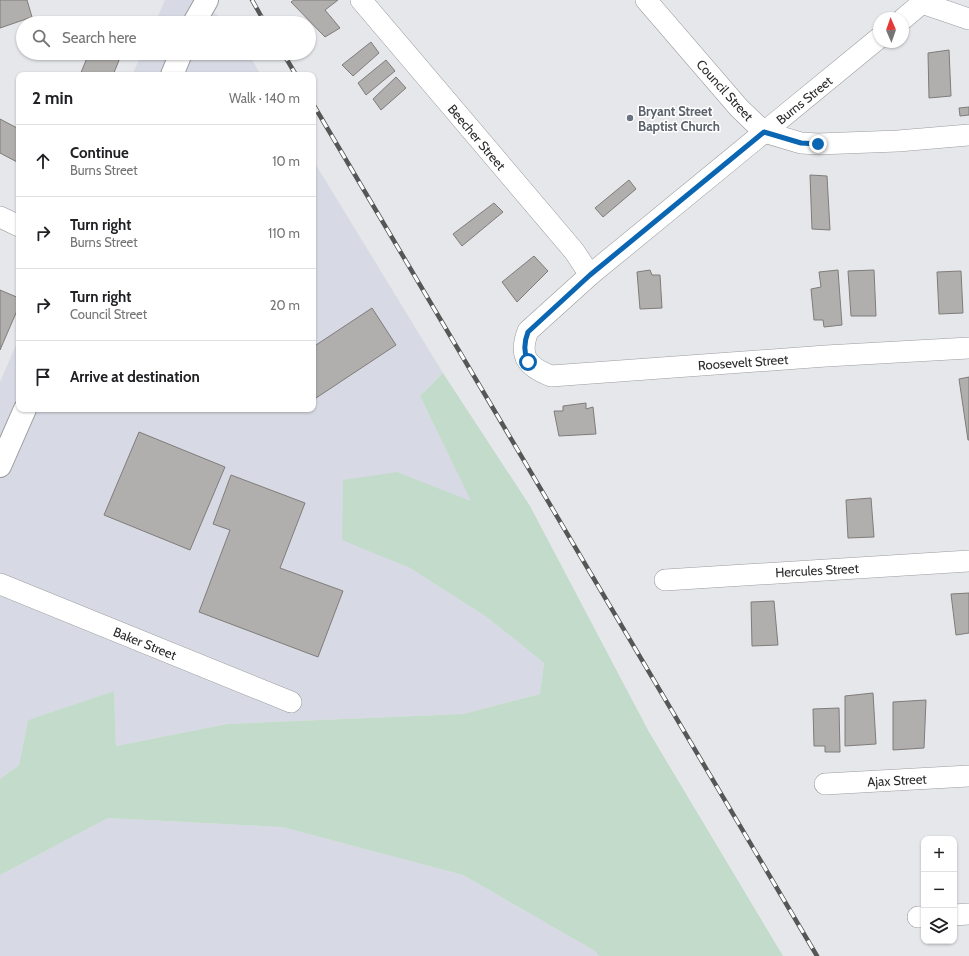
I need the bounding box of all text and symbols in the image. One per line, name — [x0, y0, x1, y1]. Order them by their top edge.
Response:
north arrow — [873, 12, 909, 48]
search box — [16, 16, 316, 60]
icon: search — [30, 27, 52, 49]
text: Search here — [62, 29, 137, 47]
street label: Council Street — [693, 56, 757, 124]
street label: Burns Street — [773, 72, 836, 127]
text: 2 min — [32, 88, 73, 108]
text: Walk · 140 m — [229, 90, 300, 106]
street label: Beecher Street — [445, 101, 510, 174]
place label: Bryant Street Baptist Church — [638, 103, 720, 134]
marker: Bryant Street Baptist Church — [625, 113, 635, 123]
route end — [809, 135, 827, 153]
text: Continue — [70, 144, 129, 162]
icon: ahead — [32, 150, 54, 172]
text: 10 m — [272, 153, 300, 169]
text: Burns Street — [70, 162, 138, 178]
text: Turn right — [70, 216, 131, 234]
icon: right — [32, 222, 54, 244]
text: 110 m — [268, 225, 300, 241]
text: Burns Street — [70, 234, 138, 250]
text: Turn right — [70, 288, 131, 306]
icon: right — [32, 294, 54, 316]
text: 20 m — [270, 297, 300, 313]
text: Council Street — [70, 306, 147, 322]
street label: Roosevelt Street — [697, 351, 789, 373]
route start — [519, 353, 537, 371]
icon: arrive — [32, 366, 54, 388]
text: Arrive at destination — [70, 368, 200, 386]
street label: Hercules Street — [775, 560, 860, 580]
street label: Baker Street — [111, 623, 179, 663]
street label: Ajax Street — [867, 770, 928, 791]
map controls — [921, 836, 957, 944]
button: + — [921, 836, 957, 872]
button: − — [921, 872, 957, 908]
button: layers — [921, 908, 957, 944]

